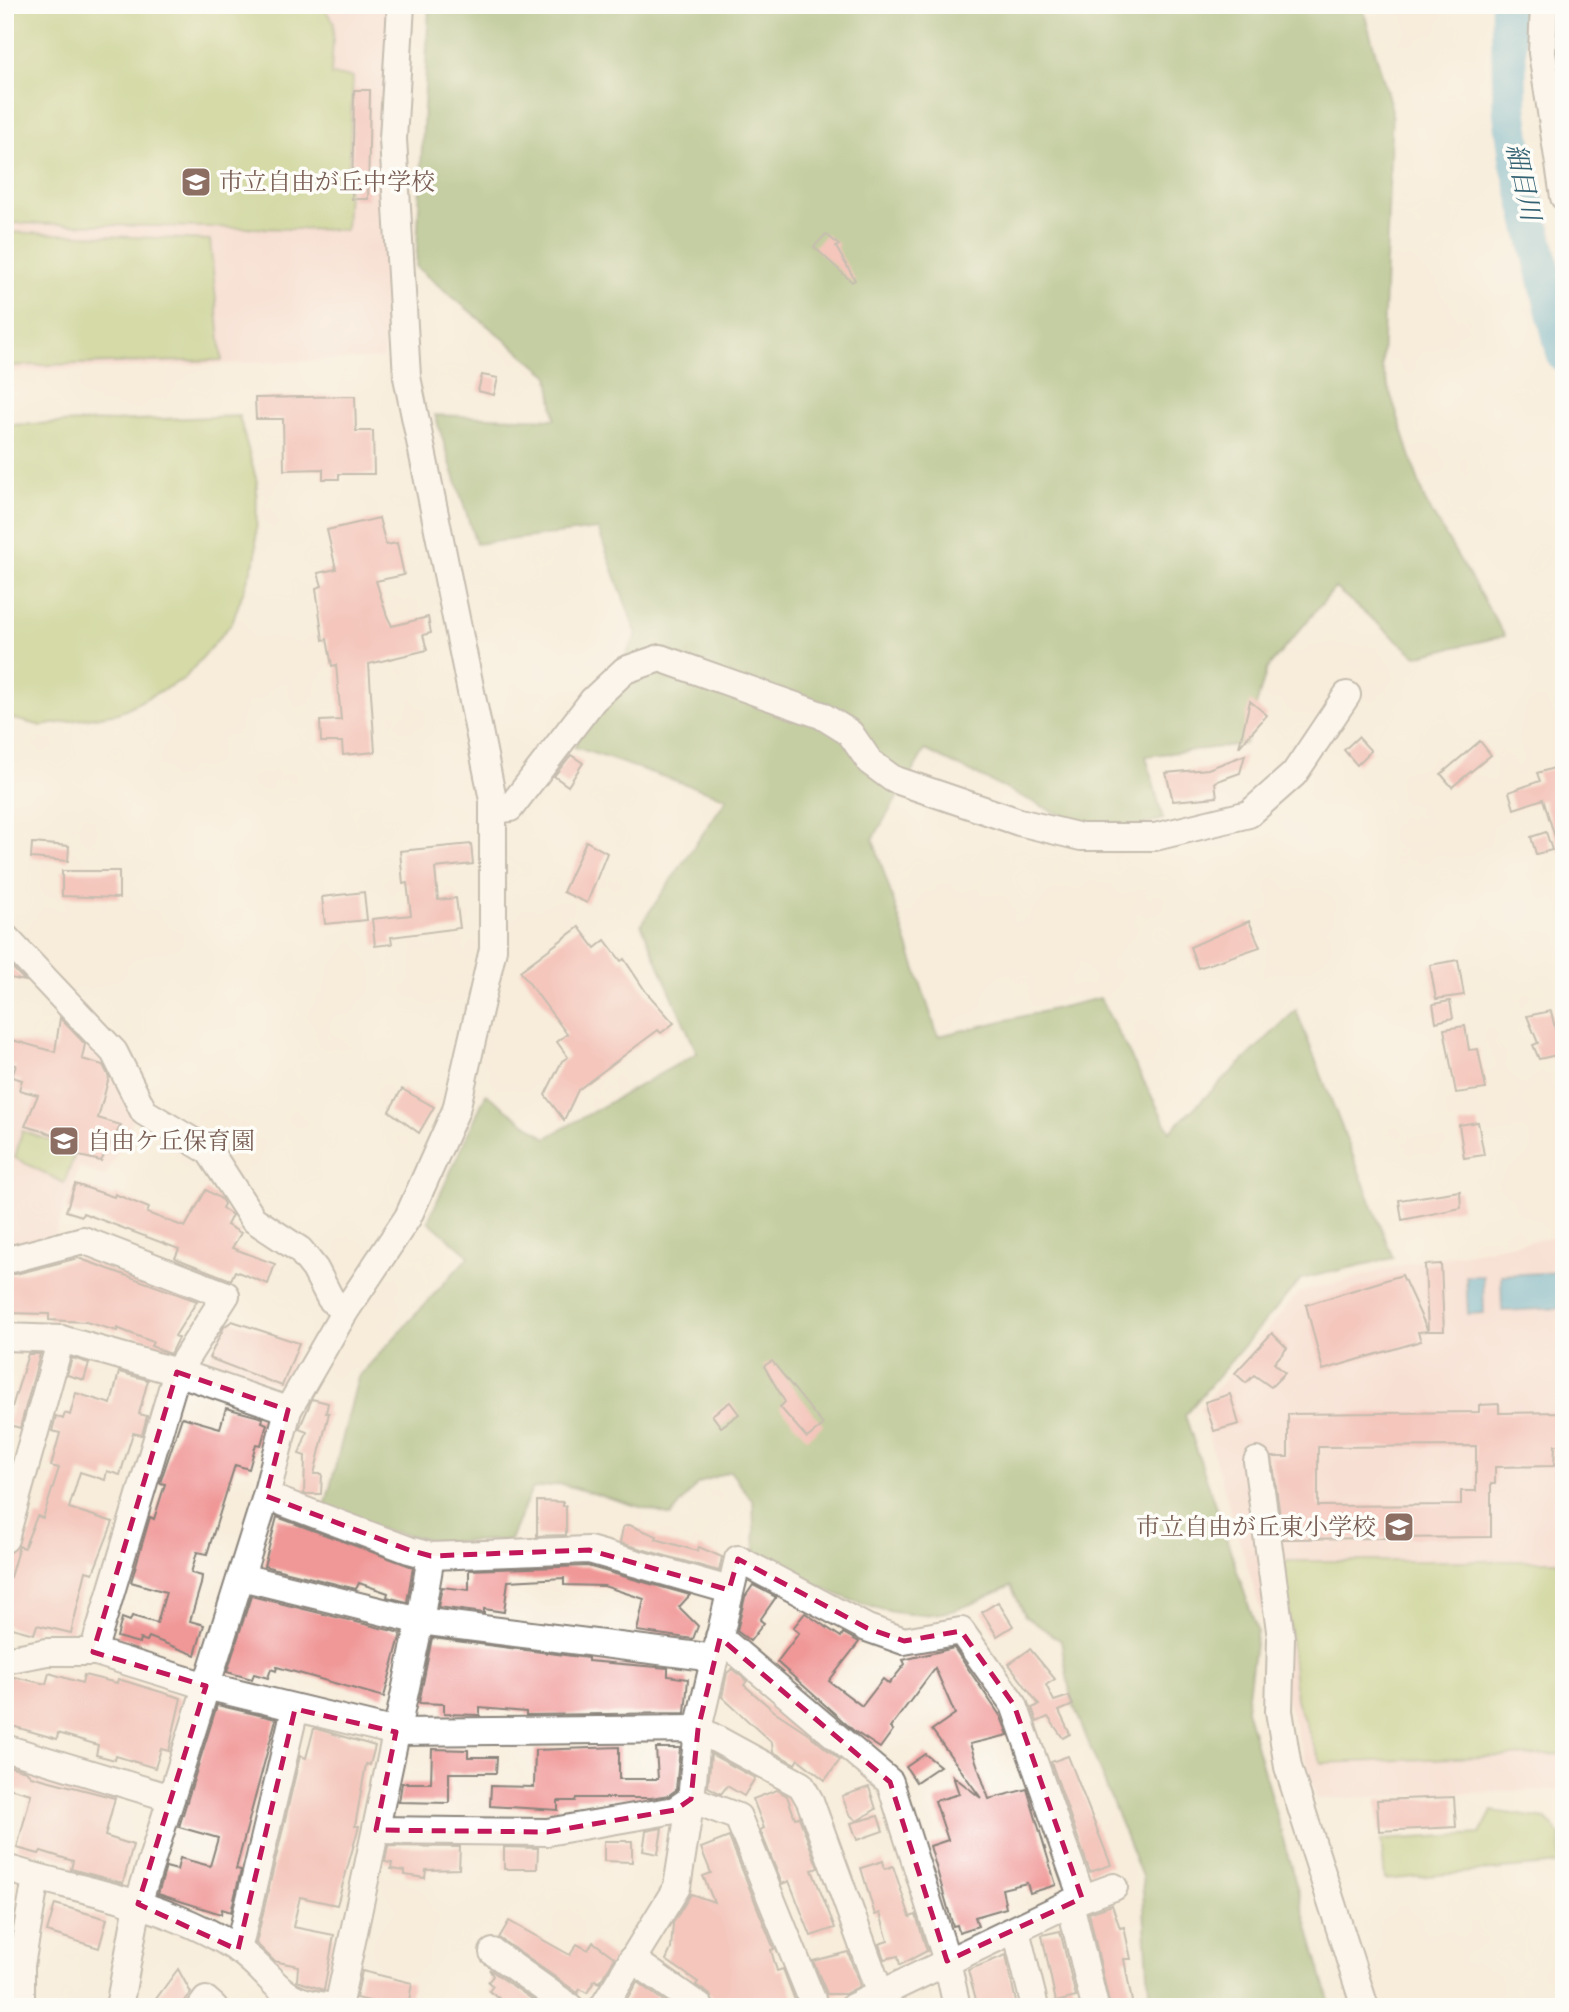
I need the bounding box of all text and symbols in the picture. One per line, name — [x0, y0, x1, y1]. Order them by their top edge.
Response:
water label: 細目川 — [1498, 140, 1549, 227]
school or university icon: 市立自由が丘中学校 — [179, 165, 213, 199]
place label: 市立自由が丘中学校 — [219, 166, 435, 198]
school or university icon: 自由ケ丘保育園 — [47, 1124, 81, 1158]
place label: 自由ケ丘保育園 — [87, 1125, 255, 1157]
school or university icon: 市立自由が丘東小学校 — [1382, 1510, 1416, 1544]
place label: 市立自由が丘東小学校 — [1136, 1511, 1376, 1543]

